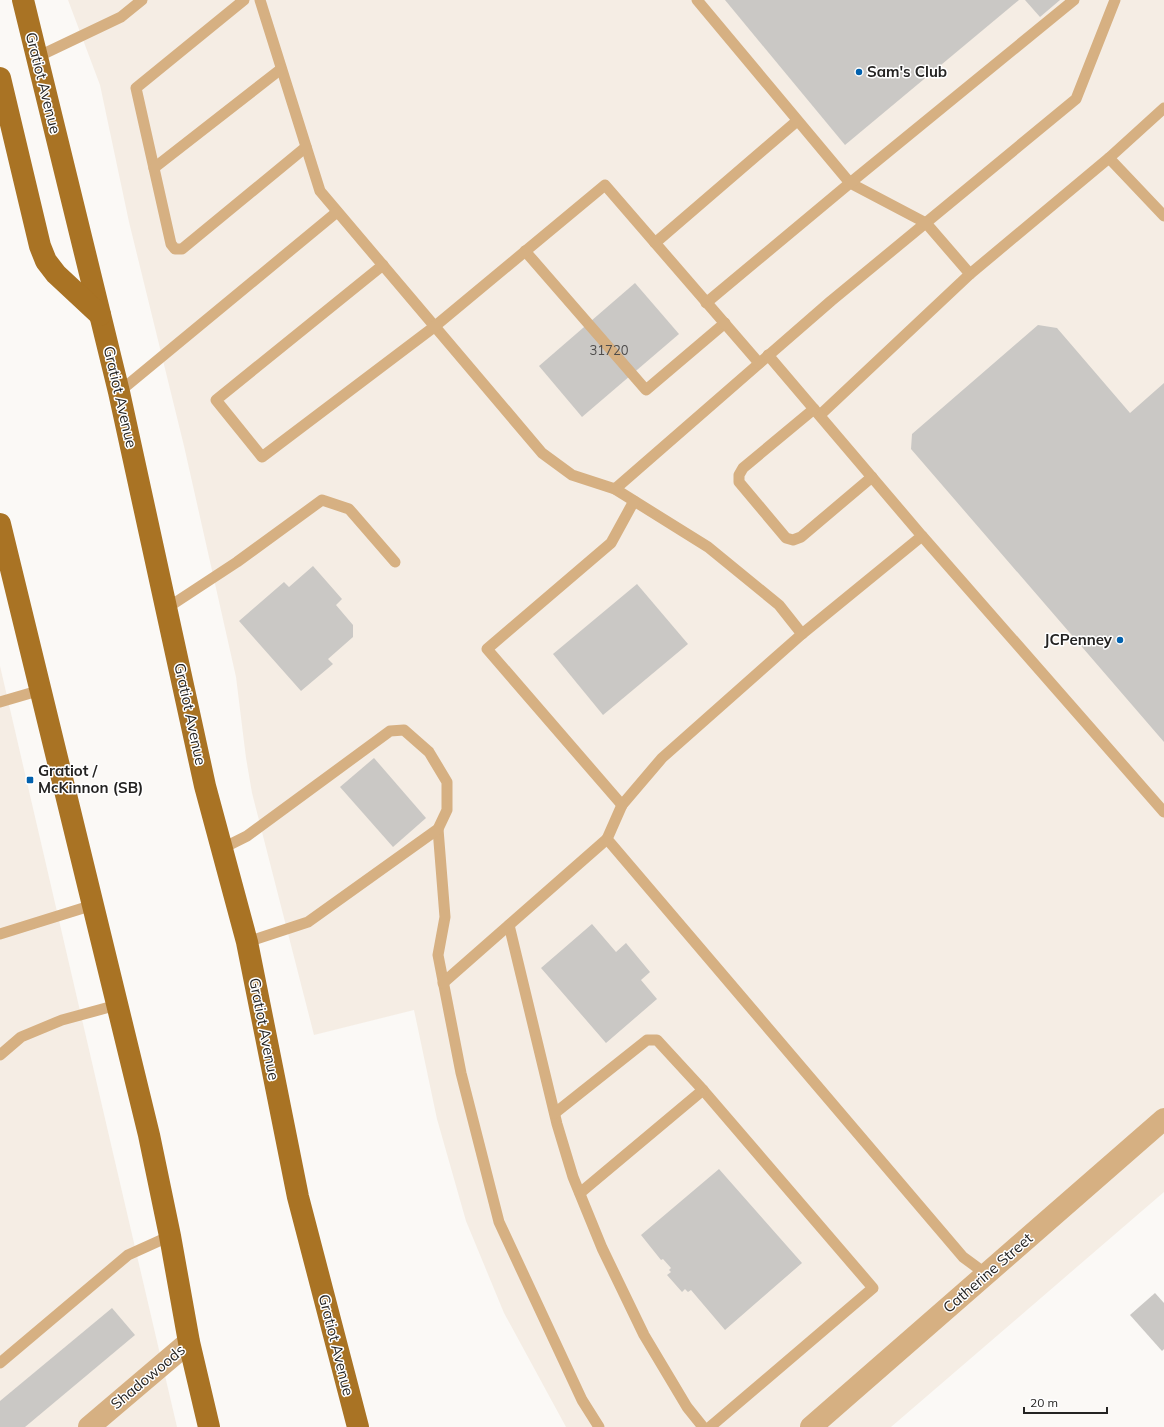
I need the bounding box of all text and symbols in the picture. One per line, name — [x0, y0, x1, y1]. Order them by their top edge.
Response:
street label: Gratiot Avenue — [22, 30, 65, 136]
place label: Sam's Club — [867, 62, 947, 81]
marker: Sam's Club — [854, 67, 864, 77]
house number: 31720 — [589, 342, 629, 358]
street label: Gratiot Avenue — [100, 344, 141, 450]
place label: JCPenney — [1044, 630, 1113, 649]
marker: JCPenney — [1115, 635, 1125, 645]
street label: Gratiot Avenue — [170, 661, 211, 767]
place label: Gratiot / McKinnon (SB) — [38, 761, 143, 797]
marker: Gratiot / McKinnon (SB) — [25, 775, 35, 785]
street label: Gratiot Avenue — [245, 976, 284, 1082]
street label: Catherine Street — [939, 1229, 1036, 1317]
street label: Gratiot Avenue — [315, 1292, 358, 1398]
street label: Shadowoods — [107, 1340, 189, 1413]
scale bar — [1024, 1389, 1107, 1415]
text: 20 m — [1030, 1395, 1058, 1410]

